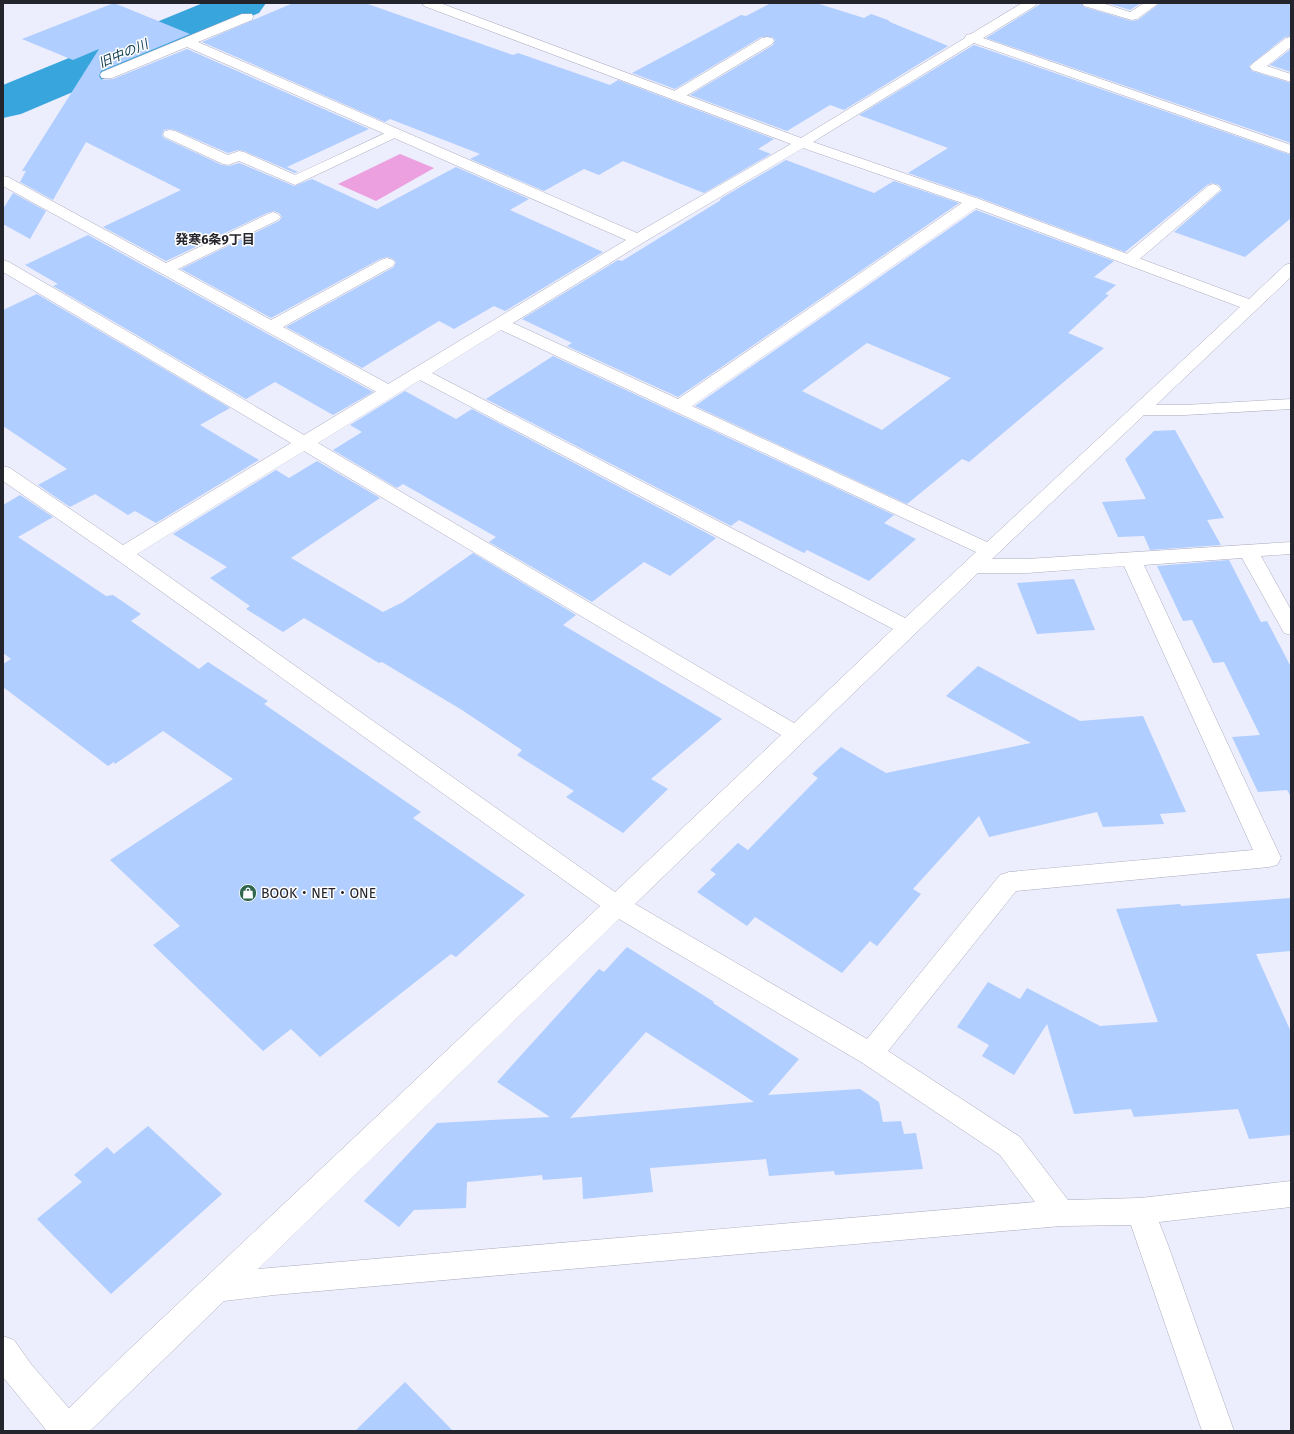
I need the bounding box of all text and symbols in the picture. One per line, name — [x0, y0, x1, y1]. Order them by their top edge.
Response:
water label: 旧中の川 — [96, 36, 152, 71]
district label: 発寒6条9丁目 — [175, 232, 255, 247]
shop icon: BOOK・NET・ONE — [238, 883, 258, 903]
place label: BOOK・NET・ONE — [261, 885, 376, 902]

